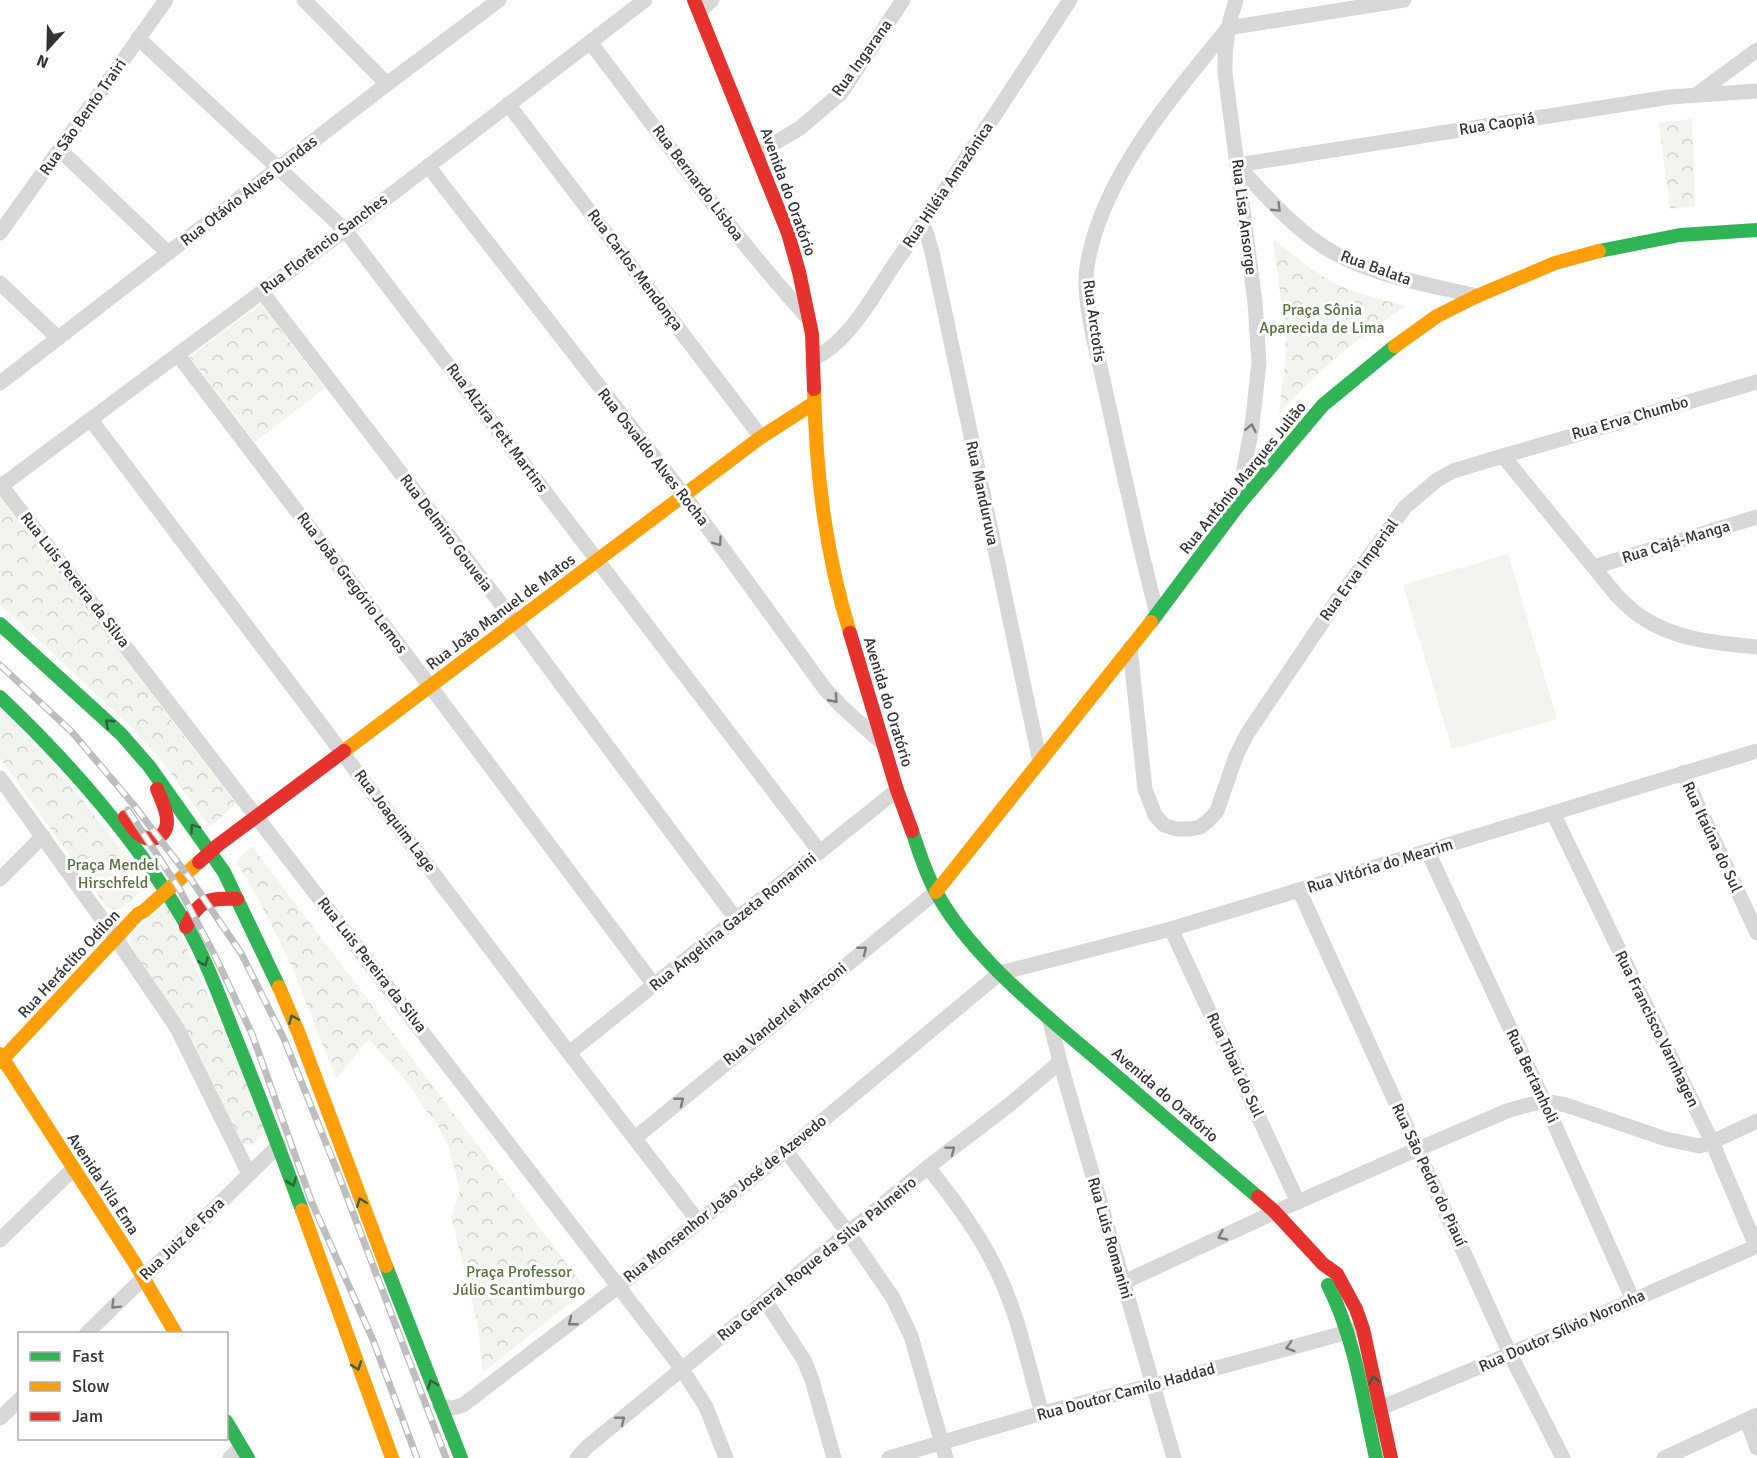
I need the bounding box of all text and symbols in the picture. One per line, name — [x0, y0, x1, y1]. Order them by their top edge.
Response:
street label: Rua Ingarana — [827, 16, 897, 100]
north arrow — [18, 18, 78, 78]
text: N — [34, 50, 52, 72]
street label: Rua São Bento Trairi — [35, 55, 131, 179]
street label: Rua Caopiá — [1458, 108, 1536, 140]
street label: Rua Hiléia Amazônica — [898, 118, 998, 252]
street label: Rua Bernardo Lisboa — [648, 121, 748, 245]
street label: Avenida do Oratório — [756, 125, 820, 259]
street label: Rua Otávio Alves Dundas — [177, 131, 321, 251]
street label: Rua Lisa Ansorge — [1227, 158, 1261, 276]
street label: Rua Florêncio Sanches — [256, 190, 392, 298]
one-way arrow — [1270, 200, 1281, 211]
street label: Rua Carlos Mendonça — [583, 205, 687, 335]
street label: Rua Balata — [1338, 246, 1414, 290]
street label: Rua Arctotis — [1078, 278, 1110, 364]
park label: Praça Sônia Aparecida de Lima — [1259, 300, 1385, 338]
street label: Rua Alzira Fett Martins — [442, 359, 552, 497]
street label: Rua Osvaldo Alves Rocha — [593, 384, 713, 530]
street label: Rua Erva Chumbo — [1569, 392, 1691, 444]
street label: Rua Antônio Marques Julião — [1175, 398, 1311, 558]
one-way arrow — [1244, 424, 1257, 434]
street label: Rua Manduruva — [961, 439, 1003, 547]
street label: Rua Delmiro Gouveia — [395, 470, 497, 596]
street label: Rua Luis Pereira da Silva — [16, 508, 134, 652]
street label: Rua João Gregório Lemos — [292, 508, 412, 658]
street label: Rua Erva Imperial — [1315, 515, 1403, 625]
street label: Rua Cajá-Manga — [1620, 516, 1732, 568]
one-way arrow — [711, 536, 722, 547]
street label: Rua João Manuel de Matos — [423, 549, 579, 675]
street label: Avenida do Oratório — [859, 635, 917, 769]
one-way arrow — [827, 692, 838, 703]
one-way arrow — [105, 719, 115, 730]
street label: Rua Joaquim Lage — [350, 766, 440, 876]
street label: Rua Itaúna do Sul — [1678, 778, 1747, 896]
one-way arrow — [190, 824, 201, 835]
street label: Rua Vitória do Mearim — [1305, 834, 1455, 898]
street label: Rua Angelina Gazeta Romanini — [645, 848, 821, 996]
park label: Praça Mendel Hirschfeld — [67, 855, 160, 893]
street label: Rua Luis Pereira da Silva — [313, 893, 431, 1037]
street label: Rua Heráclito Odilon — [14, 906, 124, 1022]
one-way arrow — [856, 946, 867, 957]
street label: Rua Francisco Varnhagen — [1610, 947, 1704, 1111]
one-way arrow — [197, 955, 209, 966]
street label: Rua Vanderlei Marconi — [719, 958, 851, 1070]
street label: Rua Tibaú do Sul — [1202, 1009, 1268, 1121]
one-way arrow — [288, 1015, 300, 1026]
street label: Rua Bertanholi — [1501, 1026, 1563, 1126]
street label: Avenida do Oratório — [1108, 1043, 1222, 1147]
one-way arrow — [673, 1097, 684, 1108]
street label: Rua São Pedro do Piauí — [1387, 1100, 1471, 1250]
street label: Rua Monsenhor João José de Azevedo — [619, 1111, 831, 1287]
street label: Avenida Vila Ema — [63, 1129, 143, 1239]
one-way arrow — [944, 1146, 955, 1157]
street label: Rua General Roque da Silva Palmeiro — [713, 1172, 921, 1346]
street label: Rua Luis Romanini — [1083, 1175, 1137, 1301]
one-way arrow — [285, 1176, 297, 1187]
street label: Rua Juiz de Fora — [135, 1193, 229, 1285]
one-way arrow — [356, 1197, 369, 1208]
one-way arrow — [1218, 1229, 1229, 1241]
park label: Praça Professor Júlio Scantimburgo — [453, 1262, 585, 1300]
street label: Rua Doutor Sílvio Noronha — [1476, 1285, 1648, 1377]
one-way arrow — [111, 1298, 122, 1309]
one-way arrow — [568, 1314, 579, 1325]
legend — [18, 1332, 228, 1440]
one-way arrow — [1286, 1340, 1296, 1352]
text: Fast — [72, 1345, 104, 1367]
street label: Rua Doutor Camilo Haddad — [1035, 1359, 1217, 1425]
one-way arrow — [349, 1360, 362, 1370]
text: Slow — [72, 1375, 109, 1397]
one-way arrow — [1368, 1376, 1381, 1386]
one-way arrow — [427, 1379, 439, 1390]
text: Jam — [72, 1405, 103, 1427]
one-way arrow — [614, 1416, 625, 1427]

